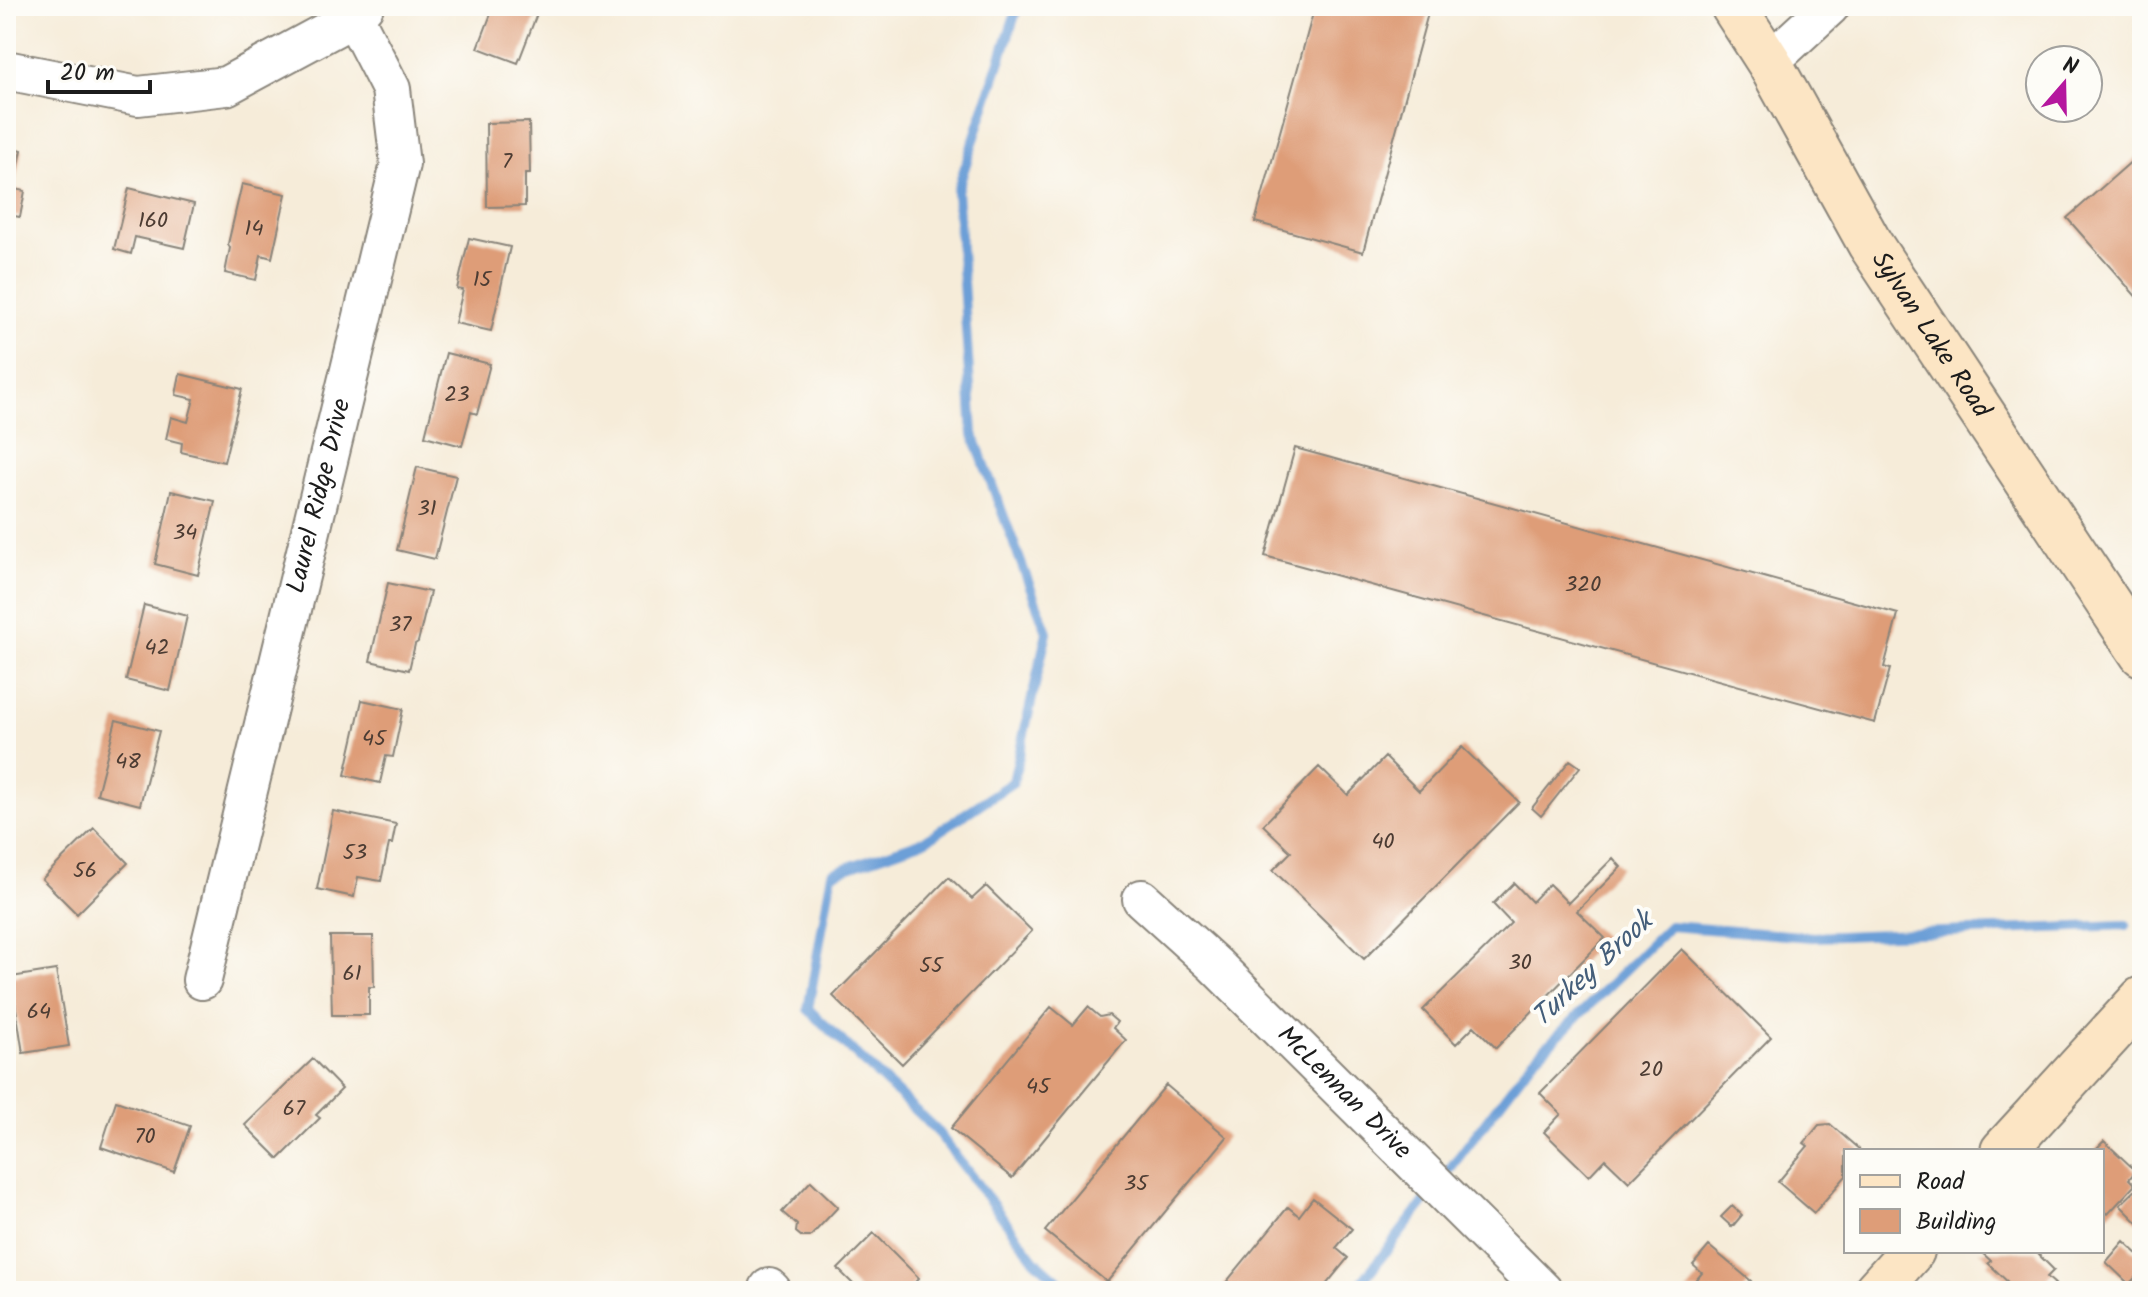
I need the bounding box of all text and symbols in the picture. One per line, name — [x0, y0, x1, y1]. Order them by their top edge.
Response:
scale bar — [48, 44, 150, 94]
north arrow — [2024, 44, 2104, 124]
text: N — [2057, 49, 2083, 86]
text: 20 m — [60, 54, 115, 93]
house number: 7 — [502, 145, 513, 180]
house number: 160 — [138, 204, 168, 239]
house number: 14 — [244, 212, 264, 247]
street label: Sylvan Lake Road — [1860, 243, 2002, 428]
house number: 15 — [473, 263, 493, 298]
house number: 23 — [444, 378, 470, 413]
street label: Laurel Ridge Drive — [276, 394, 363, 598]
house number: 31 — [417, 492, 437, 527]
house number: 34 — [173, 516, 197, 551]
house number: 320 — [1565, 568, 1601, 603]
house number: 37 — [389, 608, 412, 643]
house number: 42 — [145, 631, 169, 666]
house number: 45 — [362, 722, 387, 757]
house number: 48 — [115, 745, 141, 780]
house number: 40 — [1371, 825, 1395, 860]
house number: 53 — [343, 836, 367, 871]
house number: 56 — [73, 854, 97, 889]
water label: Turkey Brook — [1522, 899, 1667, 1039]
house number: 30 — [1508, 946, 1532, 981]
house number: 55 — [919, 949, 944, 984]
house number: 61 — [342, 957, 362, 992]
house number: 64 — [27, 995, 51, 1030]
street label: McLennan Drive — [1266, 1016, 1421, 1170]
house number: 20 — [1639, 1053, 1663, 1088]
house number: 45 — [1026, 1070, 1051, 1105]
house number: 67 — [283, 1092, 306, 1127]
house number: 70 — [134, 1120, 156, 1155]
legend — [1844, 1149, 2104, 1253]
text: Road — [1916, 1163, 1965, 1202]
house number: 35 — [1124, 1167, 1149, 1202]
text: Building — [1916, 1203, 1996, 1242]

